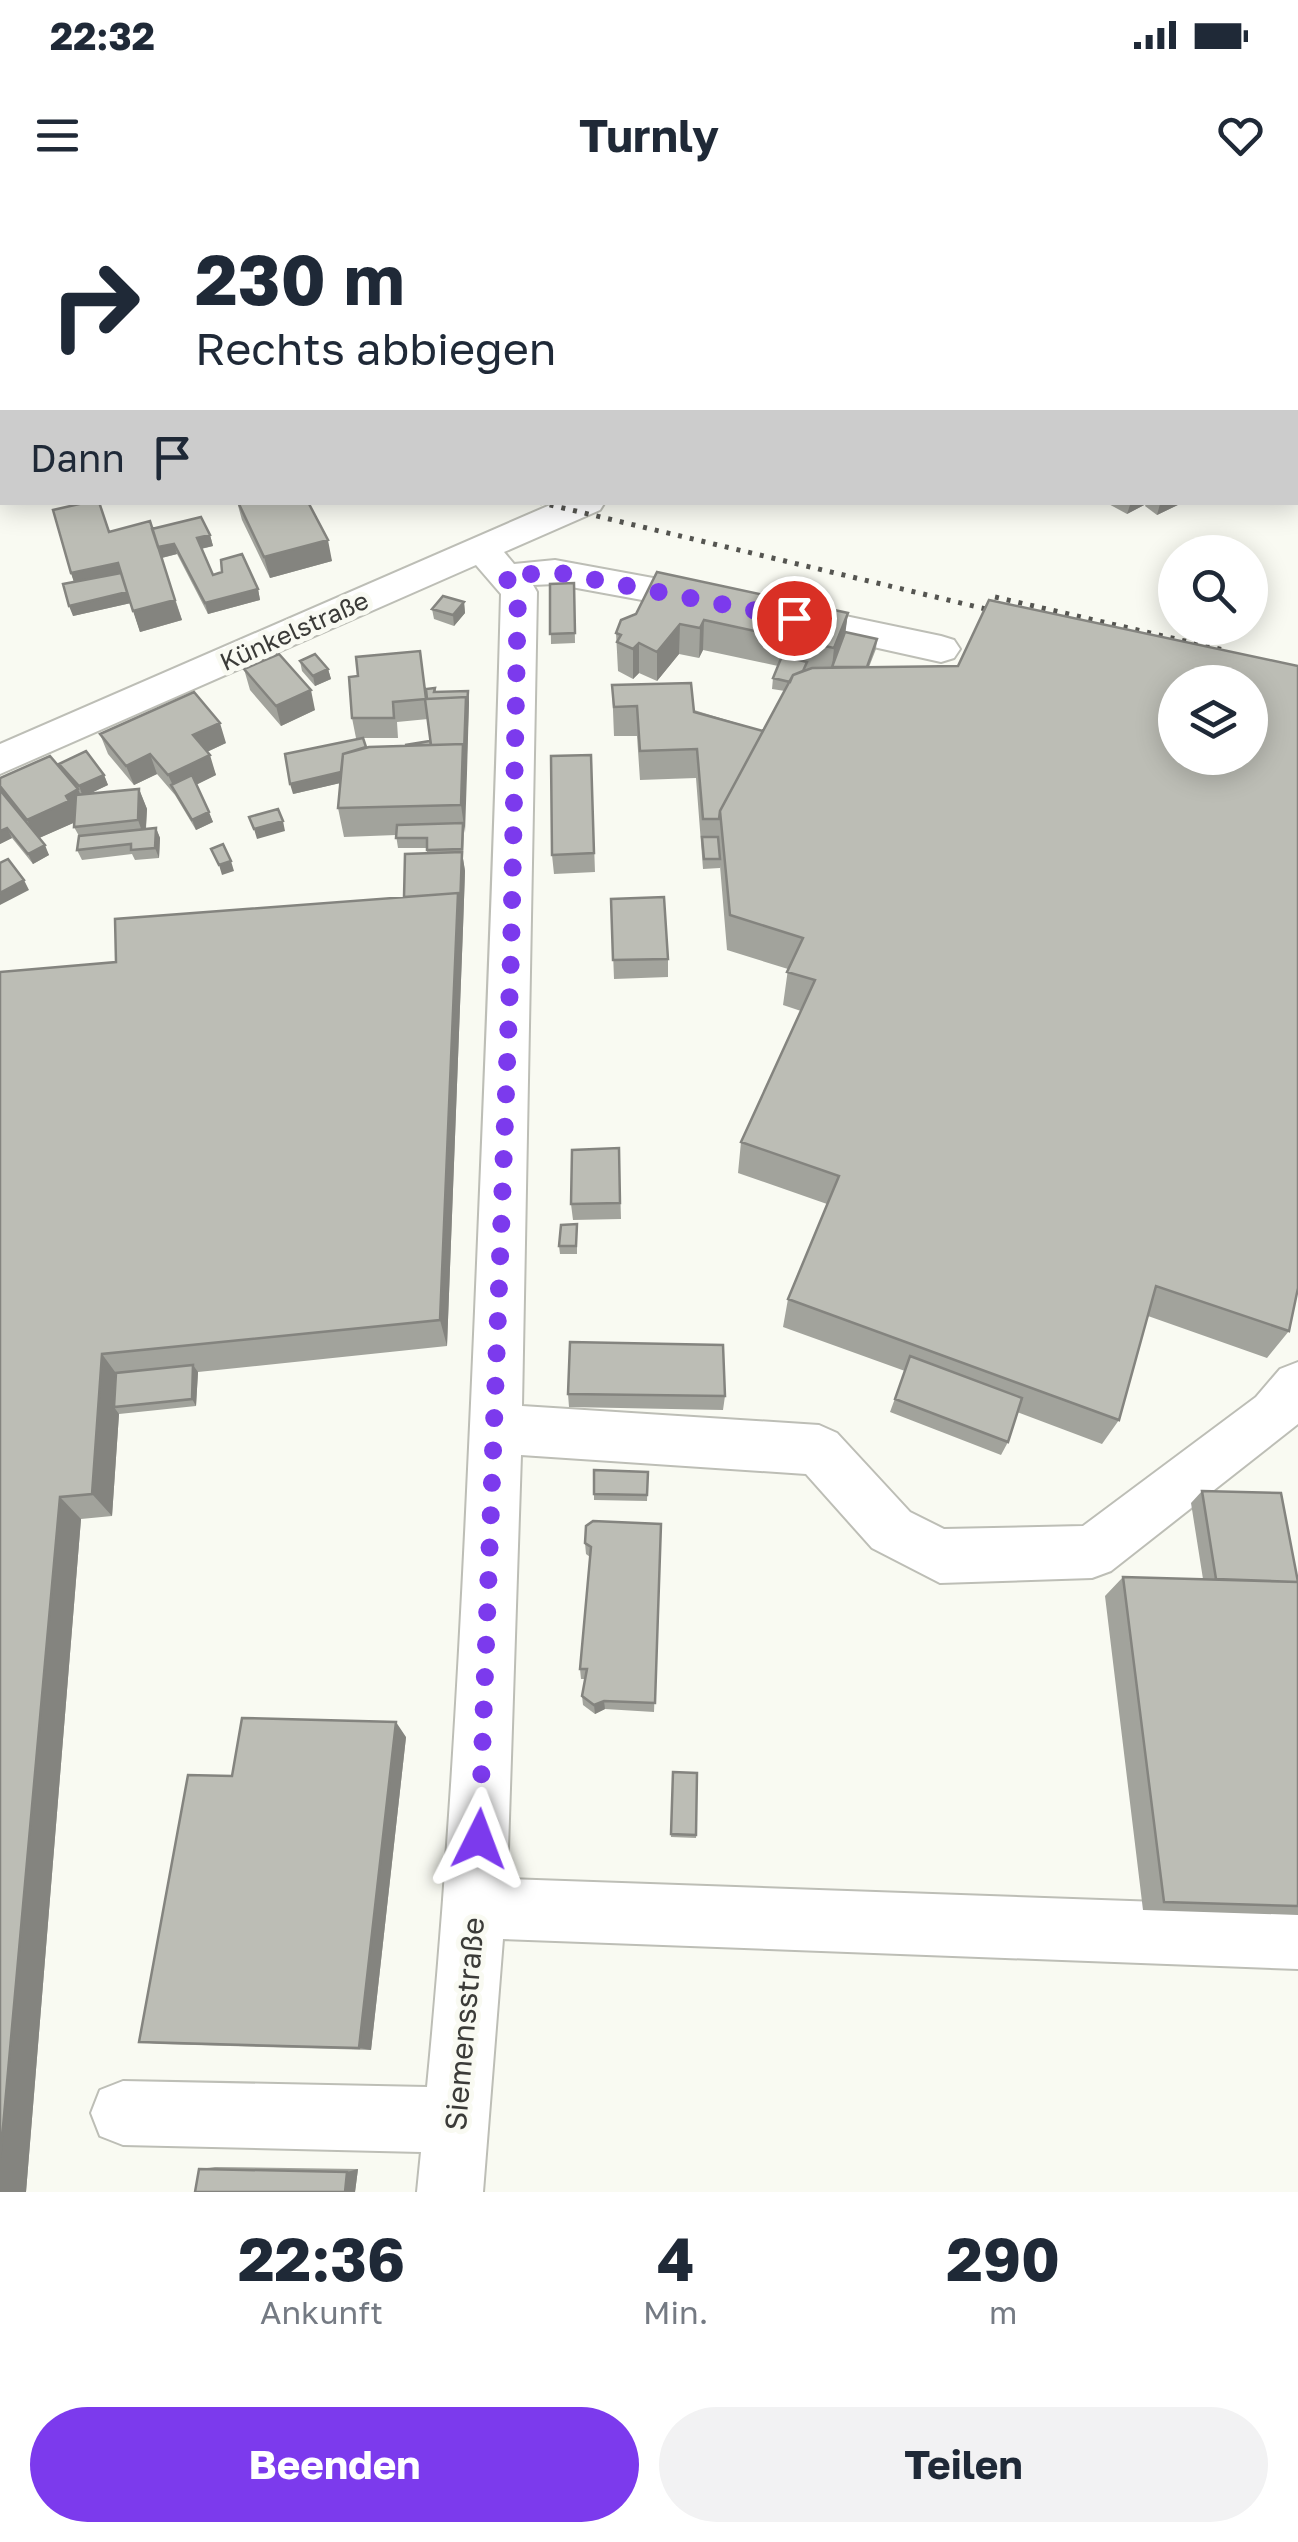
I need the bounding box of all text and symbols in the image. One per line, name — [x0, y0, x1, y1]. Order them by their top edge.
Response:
text: 22:32 — [50, 13, 155, 58]
icon: menu — [30, 108, 85, 163]
text: Turnly — [579, 108, 719, 162]
icon: heart — [1213, 108, 1268, 163]
text: 230 m — [195, 236, 405, 320]
icon: right — [30, 240, 160, 370]
text: Rechts abbiegen — [195, 321, 557, 375]
icon: arrive — [145, 430, 200, 485]
text: Dann — [30, 435, 125, 480]
map controls — [1158, 535, 1268, 775]
button: search — [1158, 535, 1268, 645]
pin — [752, 576, 837, 661]
street label: Künkelstraße — [215, 584, 373, 677]
icon: arrive — [767, 591, 822, 646]
button: layers — [1158, 665, 1268, 775]
position arrow — [427, 1787, 531, 1891]
street label: Siemensstraße — [437, 1916, 491, 2132]
text: 22:36 — [238, 2222, 405, 2294]
text: 4 — [657, 2222, 694, 2294]
text: 290 — [946, 2222, 1060, 2294]
text: Ankunft — [260, 2293, 383, 2331]
text: Min. — [643, 2293, 708, 2331]
text: m — [989, 2293, 1017, 2331]
button: Beenden — [30, 2407, 639, 2522]
button: Teilen — [659, 2407, 1268, 2522]

